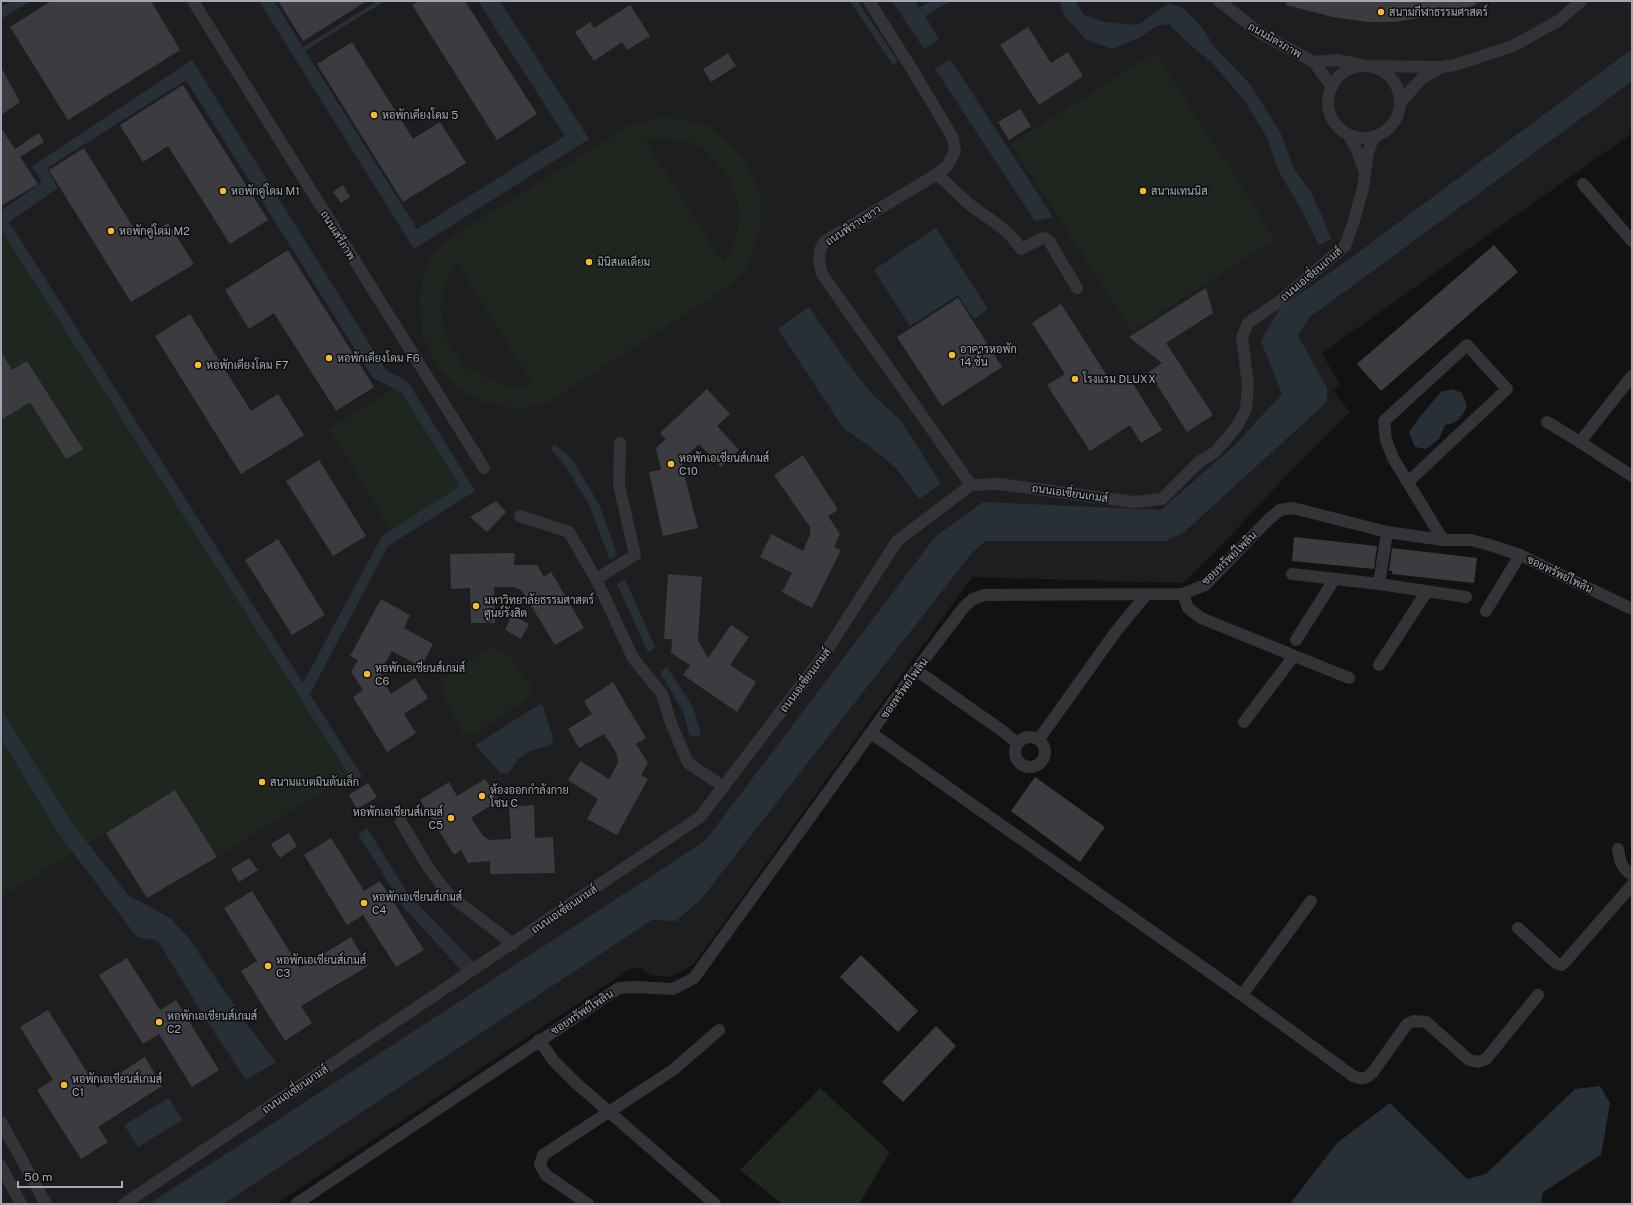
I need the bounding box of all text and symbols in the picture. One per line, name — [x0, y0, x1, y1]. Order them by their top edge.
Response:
place label: สนามกีฬาธรรมศาสตร์ — [1389, 4, 1488, 18]
marker: สนามกีฬาธรรมศาสตร์ — [1376, 7, 1386, 17]
street label: ถนนมิตรภาพ — [1246, 20, 1304, 60]
place label: หอพักเคียงโดม 5 — [382, 107, 458, 121]
marker: หอพักเคียงโดม 5 — [369, 110, 379, 120]
place label: หอพักคู่โดม M1 — [231, 183, 300, 199]
place label: สนามเทนนิส — [1151, 185, 1208, 197]
marker: หอพักคู่โดม M1 — [218, 186, 228, 196]
marker: สนามเทนนิส — [1138, 186, 1148, 196]
street label: ถนนพิราบขาว — [823, 203, 883, 247]
street label: ถนนเสรีภาพ — [318, 207, 360, 262]
place label: หอพักคู่โดม M2 — [119, 223, 190, 239]
marker: หอพักคู่โดม M2 — [106, 226, 116, 236]
street label: ถนนเอเซี่ยนเกมส์ — [1275, 241, 1344, 303]
place label: มินิสเตเดียม — [597, 254, 650, 268]
marker: มินิสเตเดียม — [584, 257, 594, 267]
place label: อาคารหอพัก 14 ชั้น — [960, 342, 1017, 368]
place label: หอพักเคียงโดม F6 — [337, 350, 420, 364]
marker: อาคารหอพัก 14 ชั้น — [947, 350, 957, 360]
marker: หอพักเคียงโดม F6 — [324, 353, 334, 363]
place label: หอพักเคียงโดม F7 — [206, 357, 289, 371]
marker: หอพักเคียงโดม F7 — [193, 360, 203, 370]
place label: โรงแรม DLUXX — [1082, 371, 1156, 385]
marker: โรงแรม DLUXX — [1070, 374, 1080, 384]
place label: หอพักเอเชียนส์เกมส์ C10 — [679, 450, 769, 477]
marker: หอพักเอเชียนส์เกมส์ C10 — [666, 459, 676, 469]
street label: ถนนเอเซี่ยนเกมส์ — [1031, 477, 1109, 504]
street label: ซอยทรัพย์ไพลิน — [1198, 527, 1259, 587]
street label: ซอยทรัพย์ไพลิน — [1525, 551, 1596, 595]
place label: มหาวิทยาลัยธรรมศาสตร์ ศูนย์รังสิต — [484, 592, 594, 621]
marker: มหาวิทยาลัยธรรมศาสตร์ ศูนย์รังสิต — [471, 601, 481, 611]
street label: ถนนเอเซี่ยนเกมส์ — [773, 643, 833, 714]
street label: ซอยทรัพย์ไพลิน — [876, 654, 930, 721]
place label: หอพักเอเชียนส์เกมส์ C6 — [375, 660, 465, 687]
marker: หอพักเอเชียนส์เกมส์ C6 — [362, 669, 372, 679]
place label: สนามแบตมินตันเล็ก — [270, 773, 359, 788]
marker: สนามแบตมินตันเล็ก — [257, 777, 267, 787]
place label: ห้องออกกำลังกาย โซน C — [489, 783, 569, 809]
marker: ห้องออกกำลังกาย โซน C — [477, 791, 487, 801]
place label: หอพักเอเชียนส์เกมส์ C5 — [353, 804, 443, 831]
marker: หอพักเอเชียนส์เกมส์ C5 — [446, 813, 456, 823]
street label: ถนนเอเซี่ยนเกมส์ — [526, 878, 599, 935]
place label: หอพักเอเชียนส์เกมส์ C4 — [372, 889, 462, 916]
marker: หอพักเอเชียนส์เกมส์ C4 — [359, 898, 369, 908]
place label: หอพักเอเชียนส์เกมส์ C3 — [276, 952, 366, 979]
marker: หอพักเอเชียนส์เกมส์ C3 — [263, 961, 273, 971]
street label: ซอยทรัพย์ไพลิน — [547, 986, 615, 1037]
place label: หอพักเอเชียนส์เกมส์ C2 — [167, 1008, 257, 1035]
marker: หอพักเอเชียนส์เกมส์ C2 — [154, 1017, 164, 1027]
street label: ถนนเอเซี่ยนเกมส์ — [257, 1058, 330, 1115]
place label: หอพักเอเชียนส์เกมส์ C1 — [72, 1071, 162, 1098]
marker: หอพักเอเชียนส์เกมส์ C1 — [59, 1080, 69, 1090]
scale bar — [18, 1163, 122, 1189]
text: 50 m — [24, 1170, 52, 1184]

